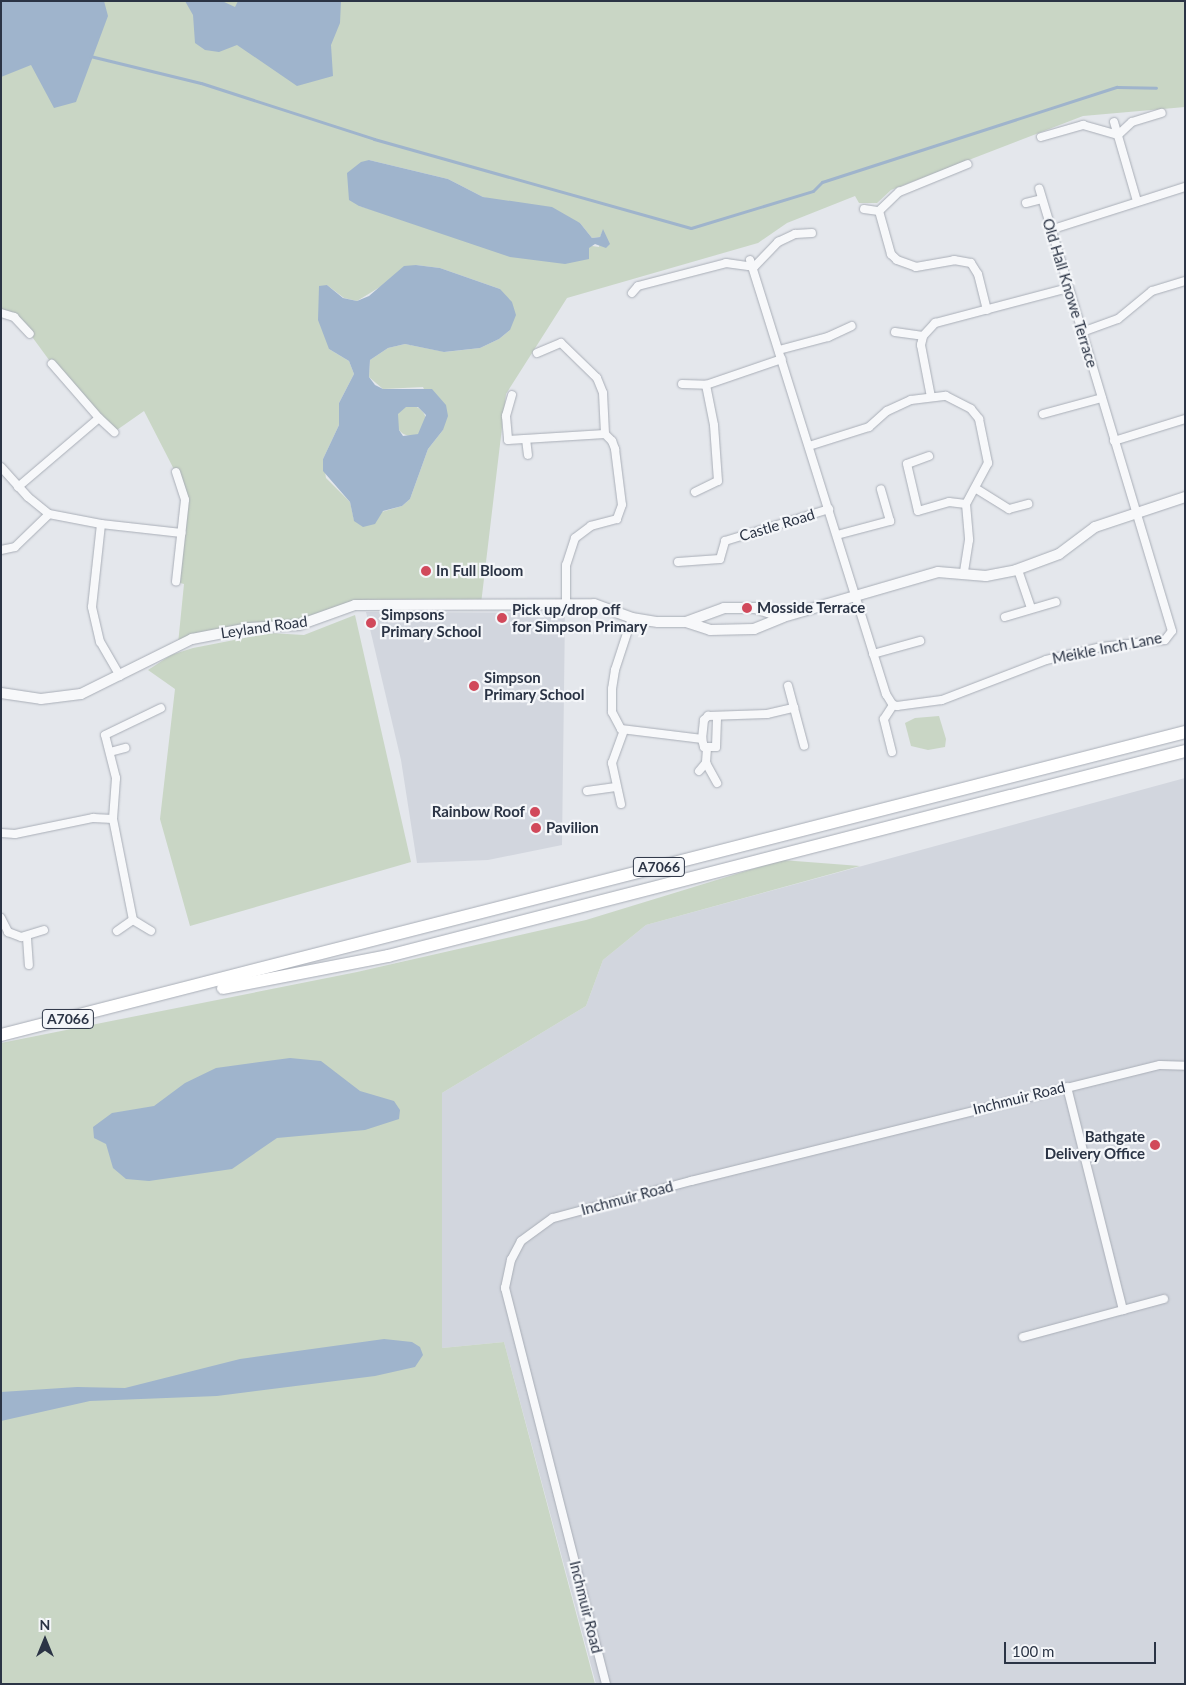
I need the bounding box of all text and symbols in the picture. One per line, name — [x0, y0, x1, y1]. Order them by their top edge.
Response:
street label: Old Hall Knowe Terrace — [1039, 216, 1101, 370]
street label: Castle Road — [737, 505, 817, 545]
place label: In Full Bloom — [436, 562, 523, 580]
marker: In Full Bloom — [420, 565, 432, 577]
place label: Mosside Terrace — [757, 599, 866, 617]
place label: Pick up/drop off for Simpson Primary — [512, 600, 648, 635]
marker: Mosside Terrace — [741, 602, 753, 614]
place label: Simpsons Primary School — [381, 605, 482, 640]
street label: Leyland Road — [219, 612, 309, 642]
marker: Pick up/drop off for Simpson Primary — [496, 612, 508, 624]
marker: Simpsons Primary School — [365, 617, 377, 629]
street label: Meikle Inch Lane — [1051, 629, 1163, 667]
place label: Simpson Primary School — [484, 668, 585, 703]
marker: Simpson Primary School — [468, 680, 480, 692]
place label: Rainbow Roof — [431, 803, 525, 821]
marker: Rainbow Roof — [529, 806, 541, 818]
place label: Pavilion — [546, 819, 599, 837]
marker: Pavilion — [530, 822, 542, 834]
road number: A7066 — [633, 856, 685, 879]
road number: A7066 — [42, 1008, 94, 1030]
street label: Inchmuir Road — [971, 1078, 1067, 1118]
place label: Bathgate Delivery Office — [1044, 1127, 1145, 1162]
marker: Bathgate Delivery Office — [1149, 1139, 1161, 1151]
street label: Inchmuir Road — [579, 1177, 675, 1219]
street label: Inchmuir Road — [566, 1559, 606, 1655]
north arrow — [20, 1615, 70, 1665]
text: N — [40, 1616, 50, 1633]
scale bar — [1006, 1632, 1158, 1664]
text: 100 m — [1012, 1642, 1054, 1660]

